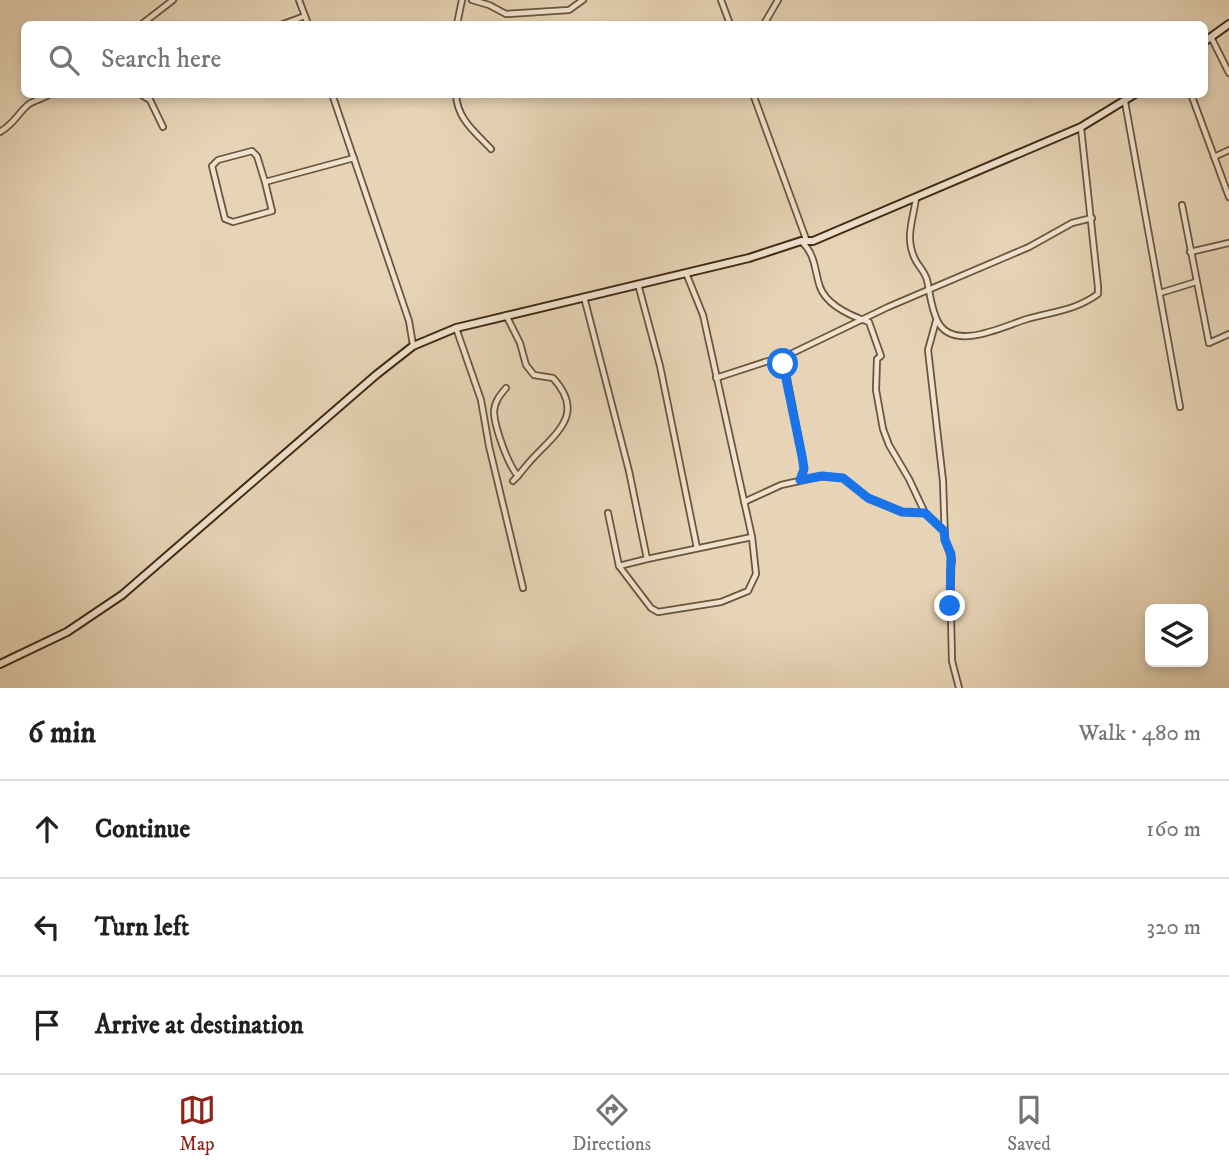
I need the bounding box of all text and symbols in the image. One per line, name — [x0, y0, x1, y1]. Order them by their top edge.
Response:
search box — [21, 21, 1208, 98]
icon: search — [45, 41, 83, 79]
text: Search here — [101, 43, 221, 76]
route start — [767, 348, 798, 379]
route end — [934, 590, 965, 621]
map controls — [1145, 604, 1208, 667]
button: layers — [1145, 604, 1208, 667]
text: 6 min — [28, 715, 96, 752]
text: Walk · 480 m — [1078, 719, 1201, 748]
icon: ahead — [28, 810, 66, 848]
text: Continue — [95, 813, 190, 846]
text: 160 m — [1146, 815, 1201, 844]
icon: left — [28, 908, 66, 946]
text: Turn left — [95, 911, 189, 944]
text: 320 m — [1147, 913, 1201, 942]
icon: arrive — [28, 1006, 66, 1044]
text: Arrive at destination — [95, 1009, 304, 1042]
tab: Map — [178, 1091, 216, 1156]
tab: Directions — [572, 1091, 651, 1156]
tab: Saved — [1007, 1091, 1051, 1156]

